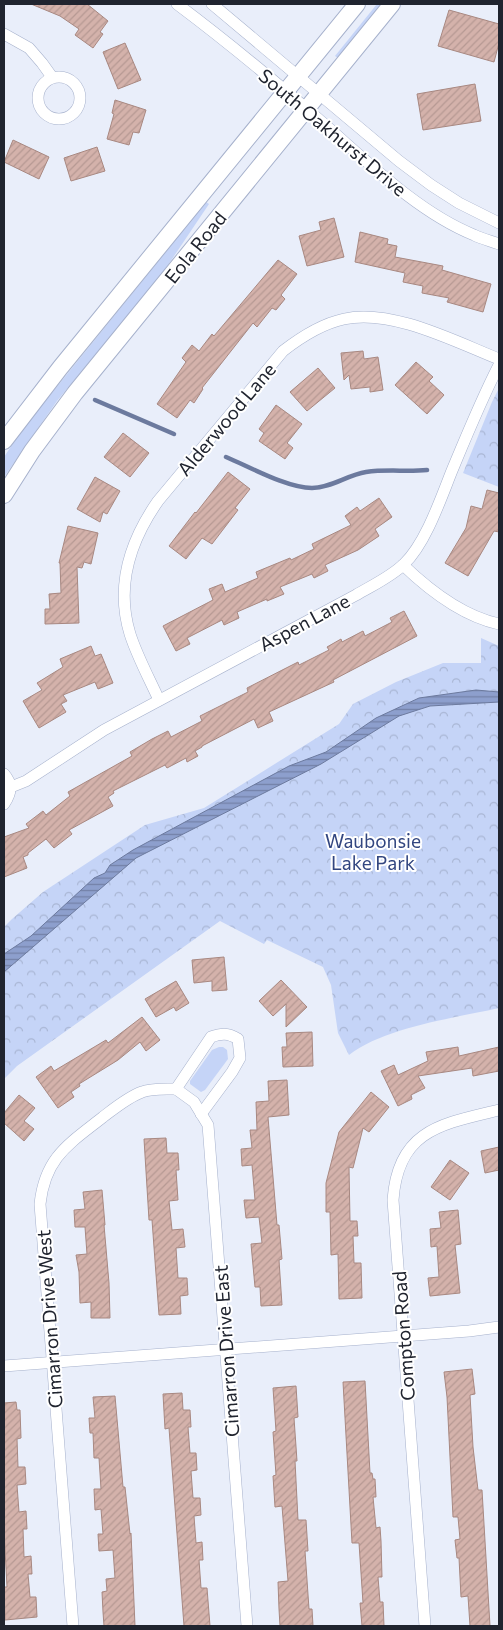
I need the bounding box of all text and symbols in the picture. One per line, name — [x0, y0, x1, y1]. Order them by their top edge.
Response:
street label: South Oakhurst Drive — [254, 63, 412, 201]
street label: Eola Road — [159, 207, 231, 287]
street label: Alderwood Lane — [172, 358, 280, 480]
street label: Aspen Lane — [255, 589, 353, 655]
park label: Waubonsie Lake Park — [325, 829, 421, 874]
street label: Cimarron Drive West — [31, 1229, 67, 1409]
street label: Cimarron Drive East — [209, 1264, 243, 1438]
street label: Compton Road — [387, 1270, 419, 1402]

